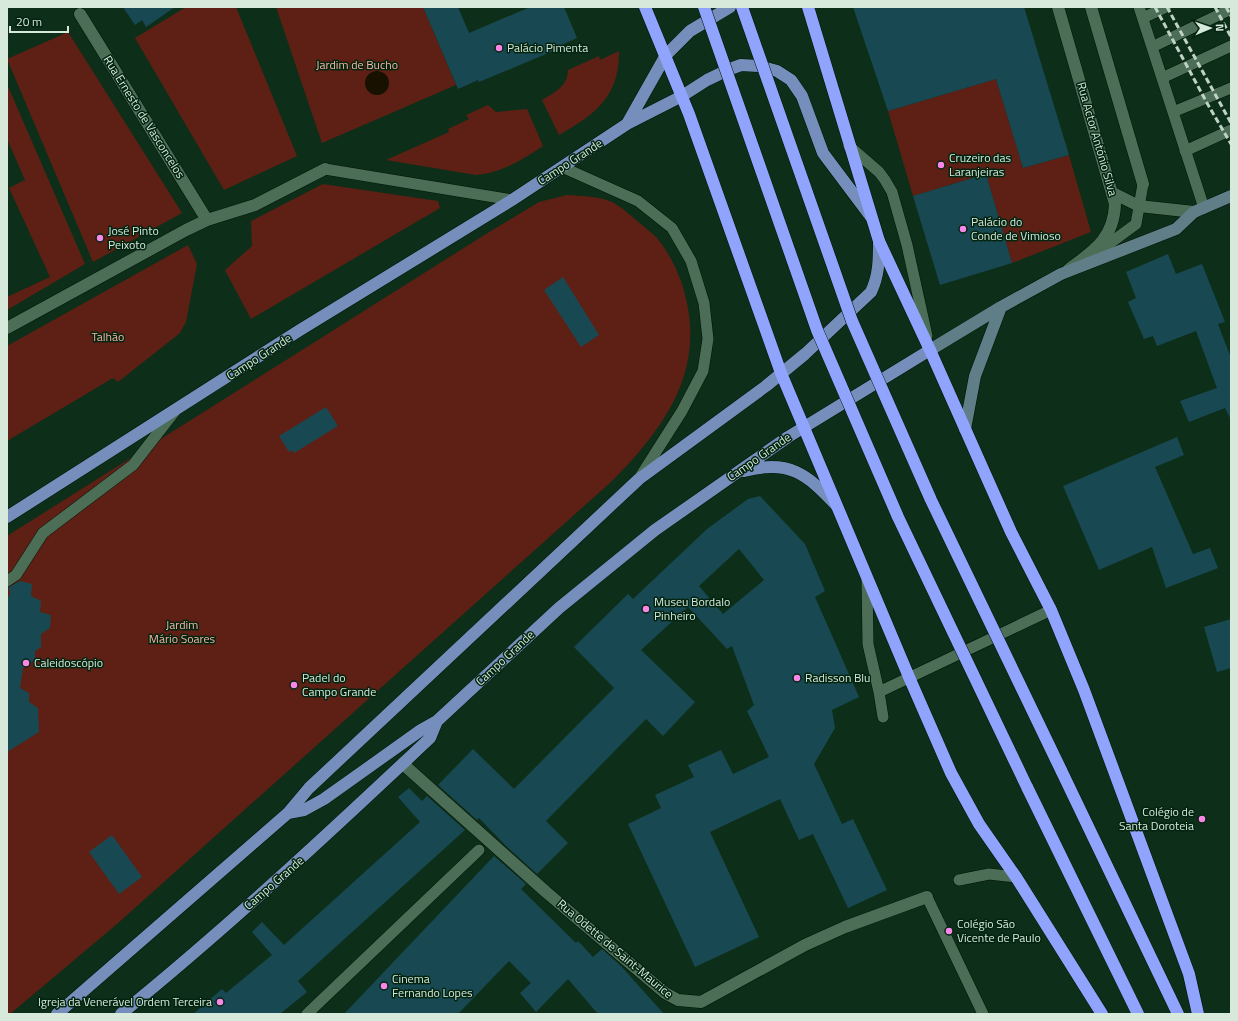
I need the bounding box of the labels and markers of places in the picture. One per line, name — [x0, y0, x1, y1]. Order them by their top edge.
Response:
place label: Palácio Pimenta — [507, 38, 588, 57]
marker: Palácio Pimenta — [494, 43, 504, 53]
place label: Cruzeiro das Laranjeiras — [949, 148, 1011, 181]
marker: Cruzeiro das Laranjeiras — [936, 160, 946, 170]
place label: Palácio do Conde de Vimioso — [971, 212, 1061, 245]
place label: José Pinto Peixoto — [108, 221, 159, 254]
marker: Palácio do Conde de Vimioso — [958, 224, 968, 234]
marker: José Pinto Peixoto — [95, 233, 105, 243]
place label: Museu Bordalo Pinheiro — [654, 592, 730, 625]
marker: Museu Bordalo Pinheiro — [641, 604, 651, 614]
place label: Caleidoscópio — [34, 653, 103, 672]
marker: Caleidoscópio — [21, 658, 31, 668]
place label: Padel do Campo Grande — [302, 668, 376, 701]
place label: Radisson Blu — [805, 668, 871, 687]
marker: Radisson Blu — [792, 673, 802, 683]
marker: Padel do Campo Grande — [289, 680, 299, 690]
place label: Colégio de Santa Doroteia — [1119, 802, 1194, 835]
marker: Colégio de Santa Doroteia — [1197, 814, 1207, 824]
place label: Colégio São Vicente de Paulo — [957, 914, 1041, 947]
marker: Colégio São Vicente de Paulo — [944, 926, 954, 936]
place label: Cinema Fernando Lopes — [392, 969, 473, 1002]
marker: Cinema Fernando Lopes — [379, 981, 389, 991]
place label: Igreja da Venerável Ordem Terceira — [38, 992, 212, 1011]
marker: Igreja da Venerável Ordem Terceira — [215, 997, 225, 1007]

